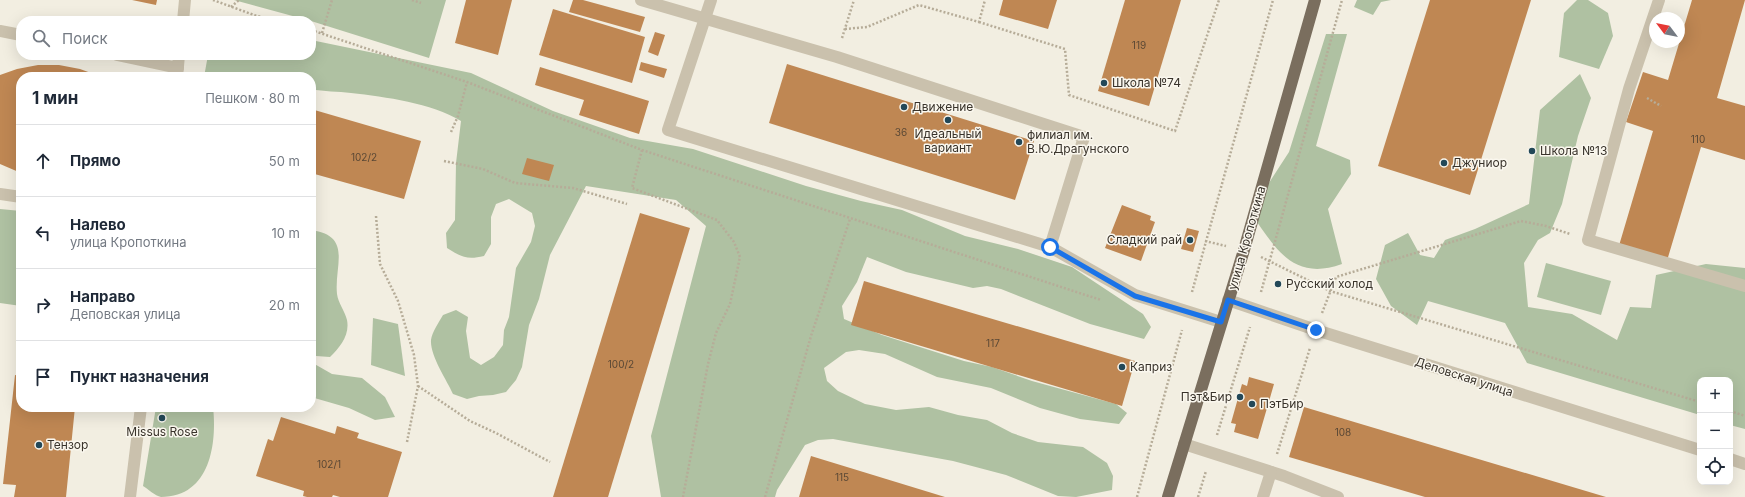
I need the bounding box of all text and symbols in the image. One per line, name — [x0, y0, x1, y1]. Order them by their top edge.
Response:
north arrow — [1649, 12, 1685, 48]
search box — [16, 16, 316, 60]
icon: search — [30, 27, 52, 49]
text: Поиск — [62, 29, 108, 48]
house number: 119 — [1132, 39, 1146, 51]
place label: Школа №74 — [1112, 75, 1181, 90]
marker: Школа №74 — [1099, 78, 1109, 88]
text: 1 мин — [32, 88, 78, 108]
text: Пешком · 80 m — [205, 90, 300, 106]
place label: Движение — [912, 99, 973, 114]
marker: Движение — [899, 102, 909, 112]
marker: Идеальный вариант — [943, 115, 953, 125]
house number: 36 — [895, 126, 907, 138]
place label: Идеальный вариант — [914, 126, 982, 155]
place label: филиал им. В.Ю.Драгунского — [1027, 127, 1129, 156]
house number: 110 — [1691, 133, 1705, 145]
marker: филиал им. В.Ю.Драгунского — [1014, 137, 1024, 147]
place label: Школа №13 — [1540, 143, 1607, 158]
marker: Школа №13 — [1527, 146, 1537, 156]
icon: ahead — [32, 150, 54, 172]
text: Прямо — [70, 151, 121, 170]
house number: 102/2 — [351, 151, 377, 163]
text: 50 m — [269, 153, 300, 169]
place label: Джуниор — [1452, 155, 1507, 170]
marker: Джуниор — [1439, 158, 1449, 168]
street label: улица Кропоткина — [1224, 184, 1269, 292]
text: Налево — [70, 215, 126, 234]
icon: left — [32, 222, 54, 244]
text: 10 m — [271, 225, 300, 241]
place label: Сладкий рай — [1107, 232, 1182, 247]
text: улица Кропоткина — [70, 234, 187, 250]
marker: Сладкий рай — [1185, 235, 1195, 245]
route start — [1041, 238, 1059, 256]
place label: Русский холод — [1286, 276, 1374, 291]
marker: Русский холод — [1273, 279, 1283, 289]
text: Направо — [70, 287, 135, 306]
icon: right — [32, 294, 54, 316]
text: 20 m — [269, 297, 300, 313]
text: Деповская улица — [70, 306, 181, 322]
route end — [1307, 321, 1325, 339]
house number: 117 — [986, 337, 1000, 349]
street label: Деповская улица — [1413, 354, 1515, 399]
house number: 100/2 — [608, 358, 634, 370]
place label: Каприз — [1130, 359, 1172, 374]
marker: Каприз — [1117, 362, 1127, 372]
icon: arrive — [32, 366, 54, 388]
text: Пункт назначения — [70, 367, 209, 386]
map controls — [1697, 377, 1733, 485]
button: + — [1697, 377, 1733, 413]
place label: Пэт&Бир — [1181, 389, 1232, 404]
marker: Пэт&Бир — [1235, 392, 1245, 402]
place label: ПэтБир — [1260, 396, 1304, 411]
marker: ПэтБир — [1247, 399, 1257, 409]
marker: Missus Rose — [157, 413, 167, 423]
button: − — [1697, 413, 1733, 449]
place label: Missus Rose — [126, 424, 198, 439]
house number: 108 — [1335, 426, 1351, 438]
place label: Тензор — [47, 437, 88, 452]
marker: Тензор — [34, 440, 44, 450]
button: locate — [1697, 449, 1733, 485]
house number: 102/1 — [317, 458, 341, 470]
house number: 115 — [835, 471, 849, 483]

